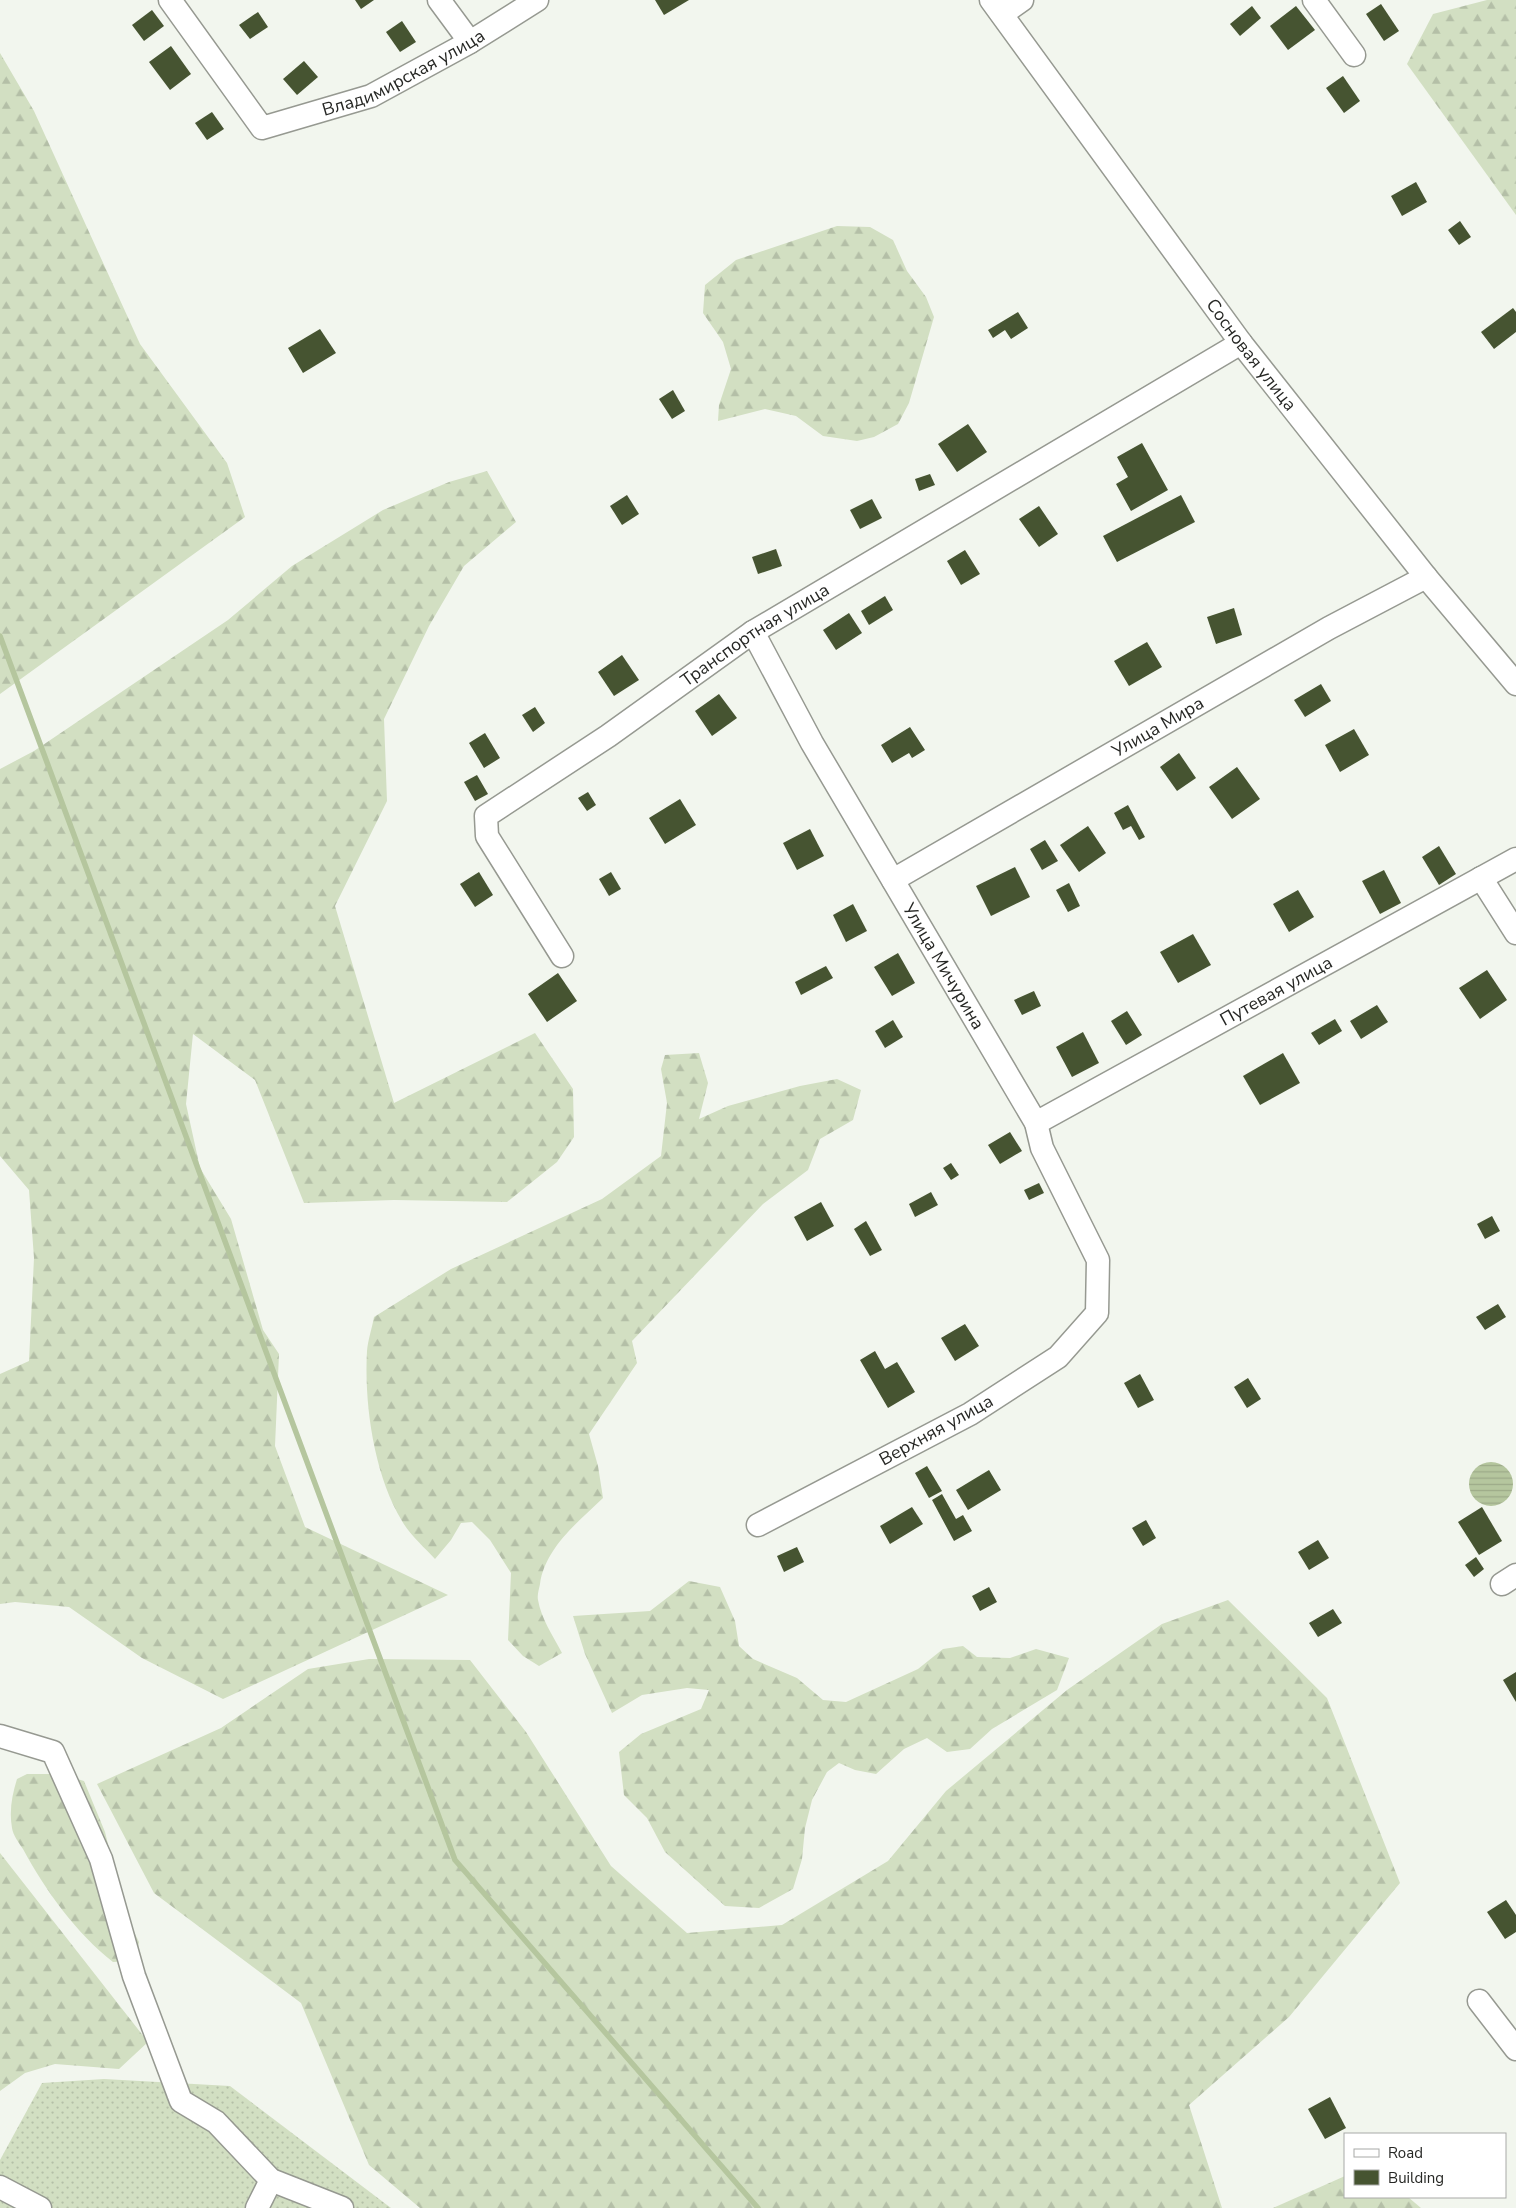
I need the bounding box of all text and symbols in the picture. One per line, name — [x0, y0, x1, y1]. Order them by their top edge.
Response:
street label: Владимирская улица — [319, 24, 489, 122]
street label: Сосновая улица — [1201, 294, 1302, 416]
street label: Транспортная улица — [676, 577, 834, 692]
street label: Улица Мира — [1107, 691, 1208, 763]
street label: Улица Мичурина — [897, 898, 990, 1034]
street label: Путевая улица — [1216, 950, 1337, 1032]
street label: Верхняя улица — [875, 1389, 997, 1471]
legend — [1344, 2133, 1506, 2198]
text: Road — [1388, 2143, 1423, 2163]
text: Building — [1388, 2168, 1444, 2188]

